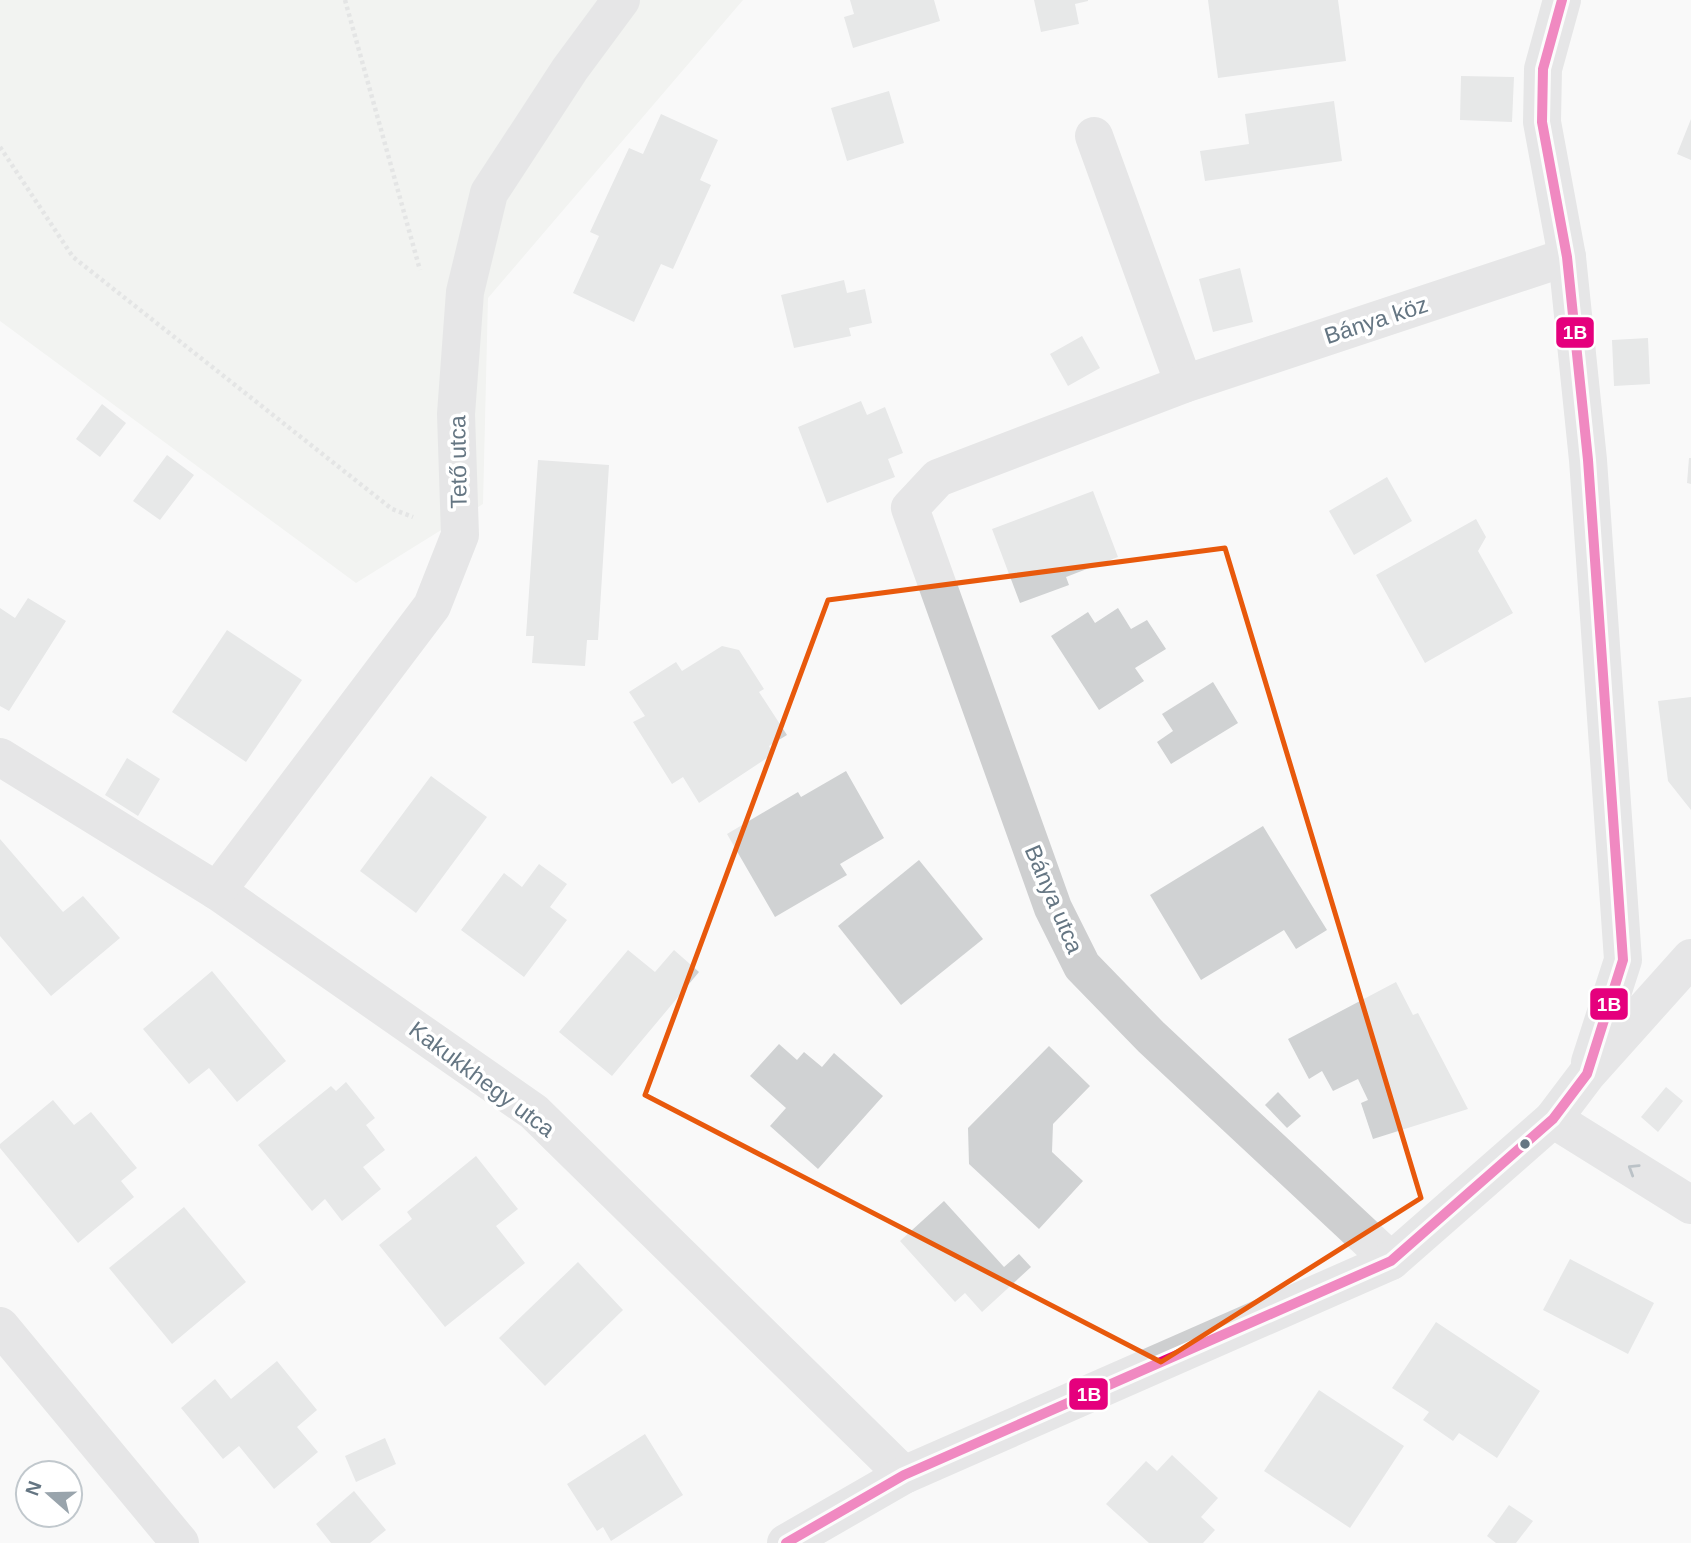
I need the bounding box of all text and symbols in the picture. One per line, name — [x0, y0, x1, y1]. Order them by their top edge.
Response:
street label: Bánya köz — [1321, 291, 1431, 349]
line badge: 1B — [1555, 316, 1595, 349]
text: 1B — [1563, 322, 1587, 343]
street label: Tető utca — [444, 415, 472, 509]
street label: Bánya utca — [1020, 841, 1089, 957]
line badge: 1B — [1589, 987, 1629, 1021]
text: 1B — [1597, 994, 1621, 1015]
street label: Kakukkhegy utca — [404, 1016, 560, 1142]
unlabelled marker — [1518, 1137, 1532, 1151]
one-way arrow — [1628, 1164, 1641, 1177]
line badge: 1B — [1068, 1377, 1109, 1411]
text: 1B — [1077, 1384, 1101, 1405]
north arrow — [14, 1459, 84, 1529]
text: N — [21, 1478, 46, 1498]

